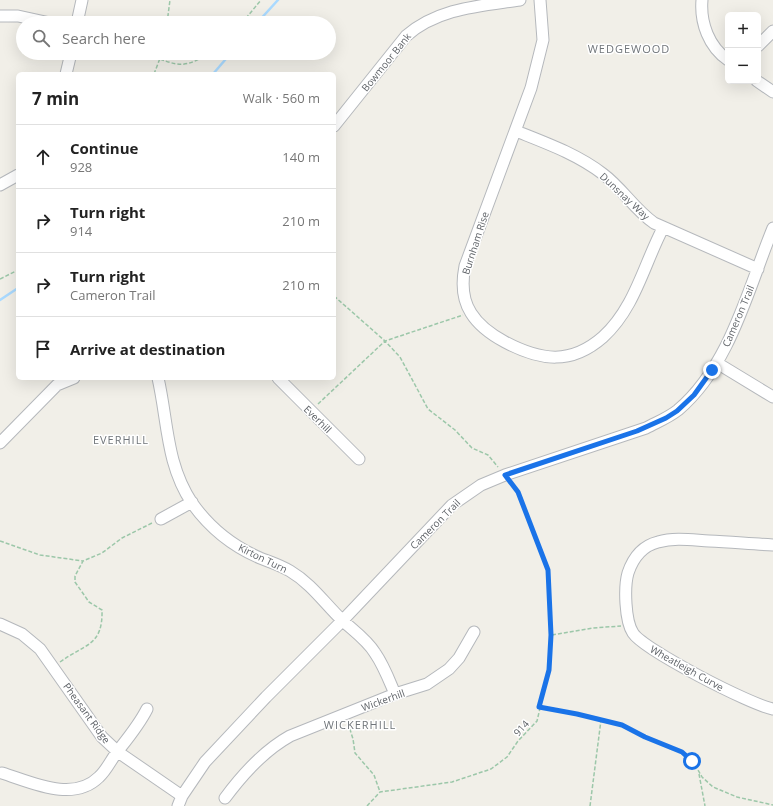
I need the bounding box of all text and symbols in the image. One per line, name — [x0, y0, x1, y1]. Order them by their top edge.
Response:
map controls — [725, 12, 761, 84]
button: + — [725, 12, 761, 48]
search box — [16, 16, 336, 60]
icon: search — [30, 27, 52, 49]
text: Search here — [62, 28, 146, 48]
street label: Bowmoor Bank — [358, 29, 414, 94]
district label: WEDGEWOOD — [588, 41, 670, 56]
button: − — [725, 48, 761, 84]
text: 7 min — [32, 87, 79, 110]
text: Walk · 560 m — [243, 89, 320, 107]
text: Continue — [70, 138, 138, 158]
icon: ahead — [32, 146, 54, 168]
text: 140 m — [282, 148, 320, 166]
text: 928 — [70, 158, 92, 176]
street label: Dunsnay Way — [597, 169, 654, 223]
text: Turn right — [70, 202, 145, 222]
street label: Burnham Rise — [458, 209, 492, 276]
icon: right — [32, 210, 54, 232]
text: 210 m — [282, 212, 320, 230]
text: 914 — [70, 222, 92, 240]
text: Turn right — [70, 266, 145, 286]
icon: right — [32, 274, 54, 296]
text: 210 m — [282, 276, 320, 294]
street label: Cameron Trail — [719, 283, 757, 349]
text: Cameron Trail — [70, 286, 156, 304]
icon: arrive — [32, 338, 54, 360]
text: Arrive at destination — [70, 339, 225, 359]
route end — [703, 361, 721, 379]
street label: Everhill — [301, 402, 335, 436]
district label: EVERHILL — [93, 432, 149, 447]
street label: Cameron Trail — [407, 496, 463, 552]
street label: Kirton Turn — [236, 540, 290, 576]
street label: Wheatleigh Curve — [648, 642, 727, 694]
street label: Pheasant Ridge — [60, 680, 114, 746]
street label: Wickerhill — [359, 686, 407, 714]
district label: WICKERHILL — [324, 717, 396, 732]
street label: 914 — [510, 717, 532, 739]
route start — [683, 752, 701, 770]

